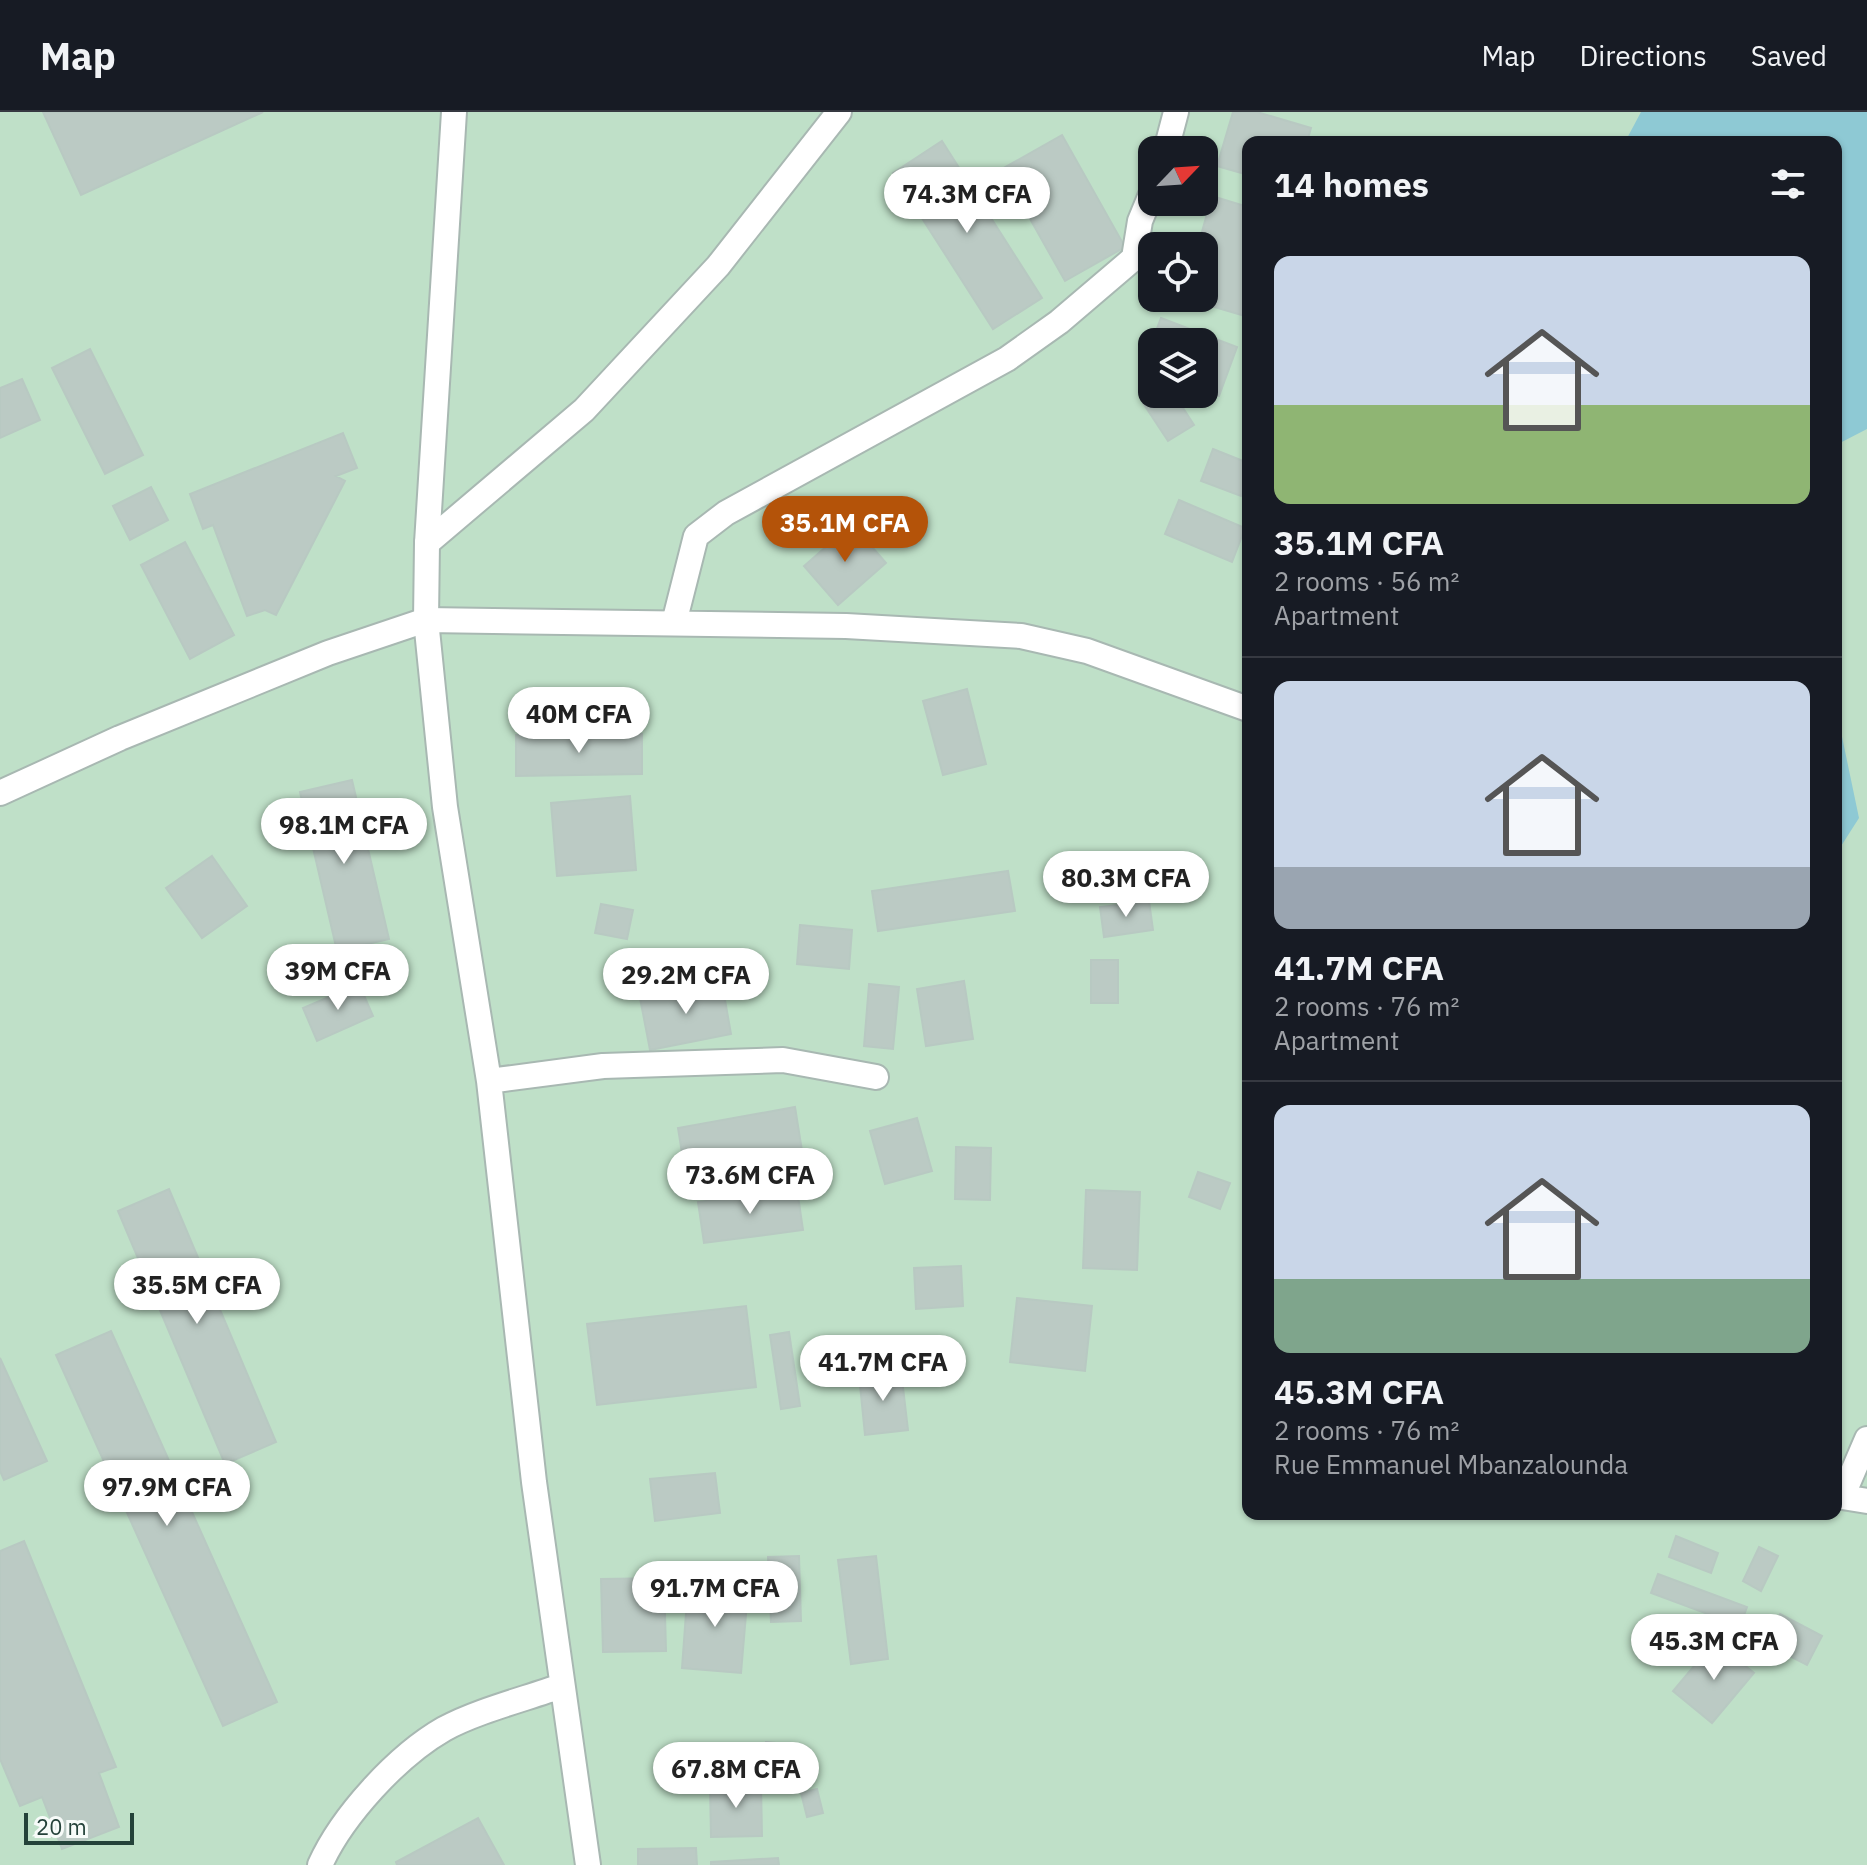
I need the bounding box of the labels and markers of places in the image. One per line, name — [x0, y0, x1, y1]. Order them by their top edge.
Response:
pin: 74.3M CFA — [875, 167, 1059, 235]
pin: 35.1M CFA — [753, 496, 937, 564]
pin: 40M CFA — [505, 687, 653, 755]
pin: 98.1M CFA — [252, 798, 436, 866]
pin: 80.3M CFA — [1034, 851, 1218, 919]
pin: 39M CFA — [264, 944, 412, 1012]
pin: 29.2M CFA — [594, 948, 778, 1016]
pin: 73.6M CFA — [658, 1148, 842, 1216]
pin: 35.5M CFA — [105, 1258, 289, 1326]
pin: 41.7M CFA — [791, 1335, 975, 1403]
pin: 97.9M CFA — [75, 1460, 259, 1528]
pin: 91.7M CFA — [623, 1561, 807, 1629]
pin: 45.3M CFA — [1622, 1614, 1806, 1682]
pin: 67.8M CFA — [644, 1742, 828, 1810]

